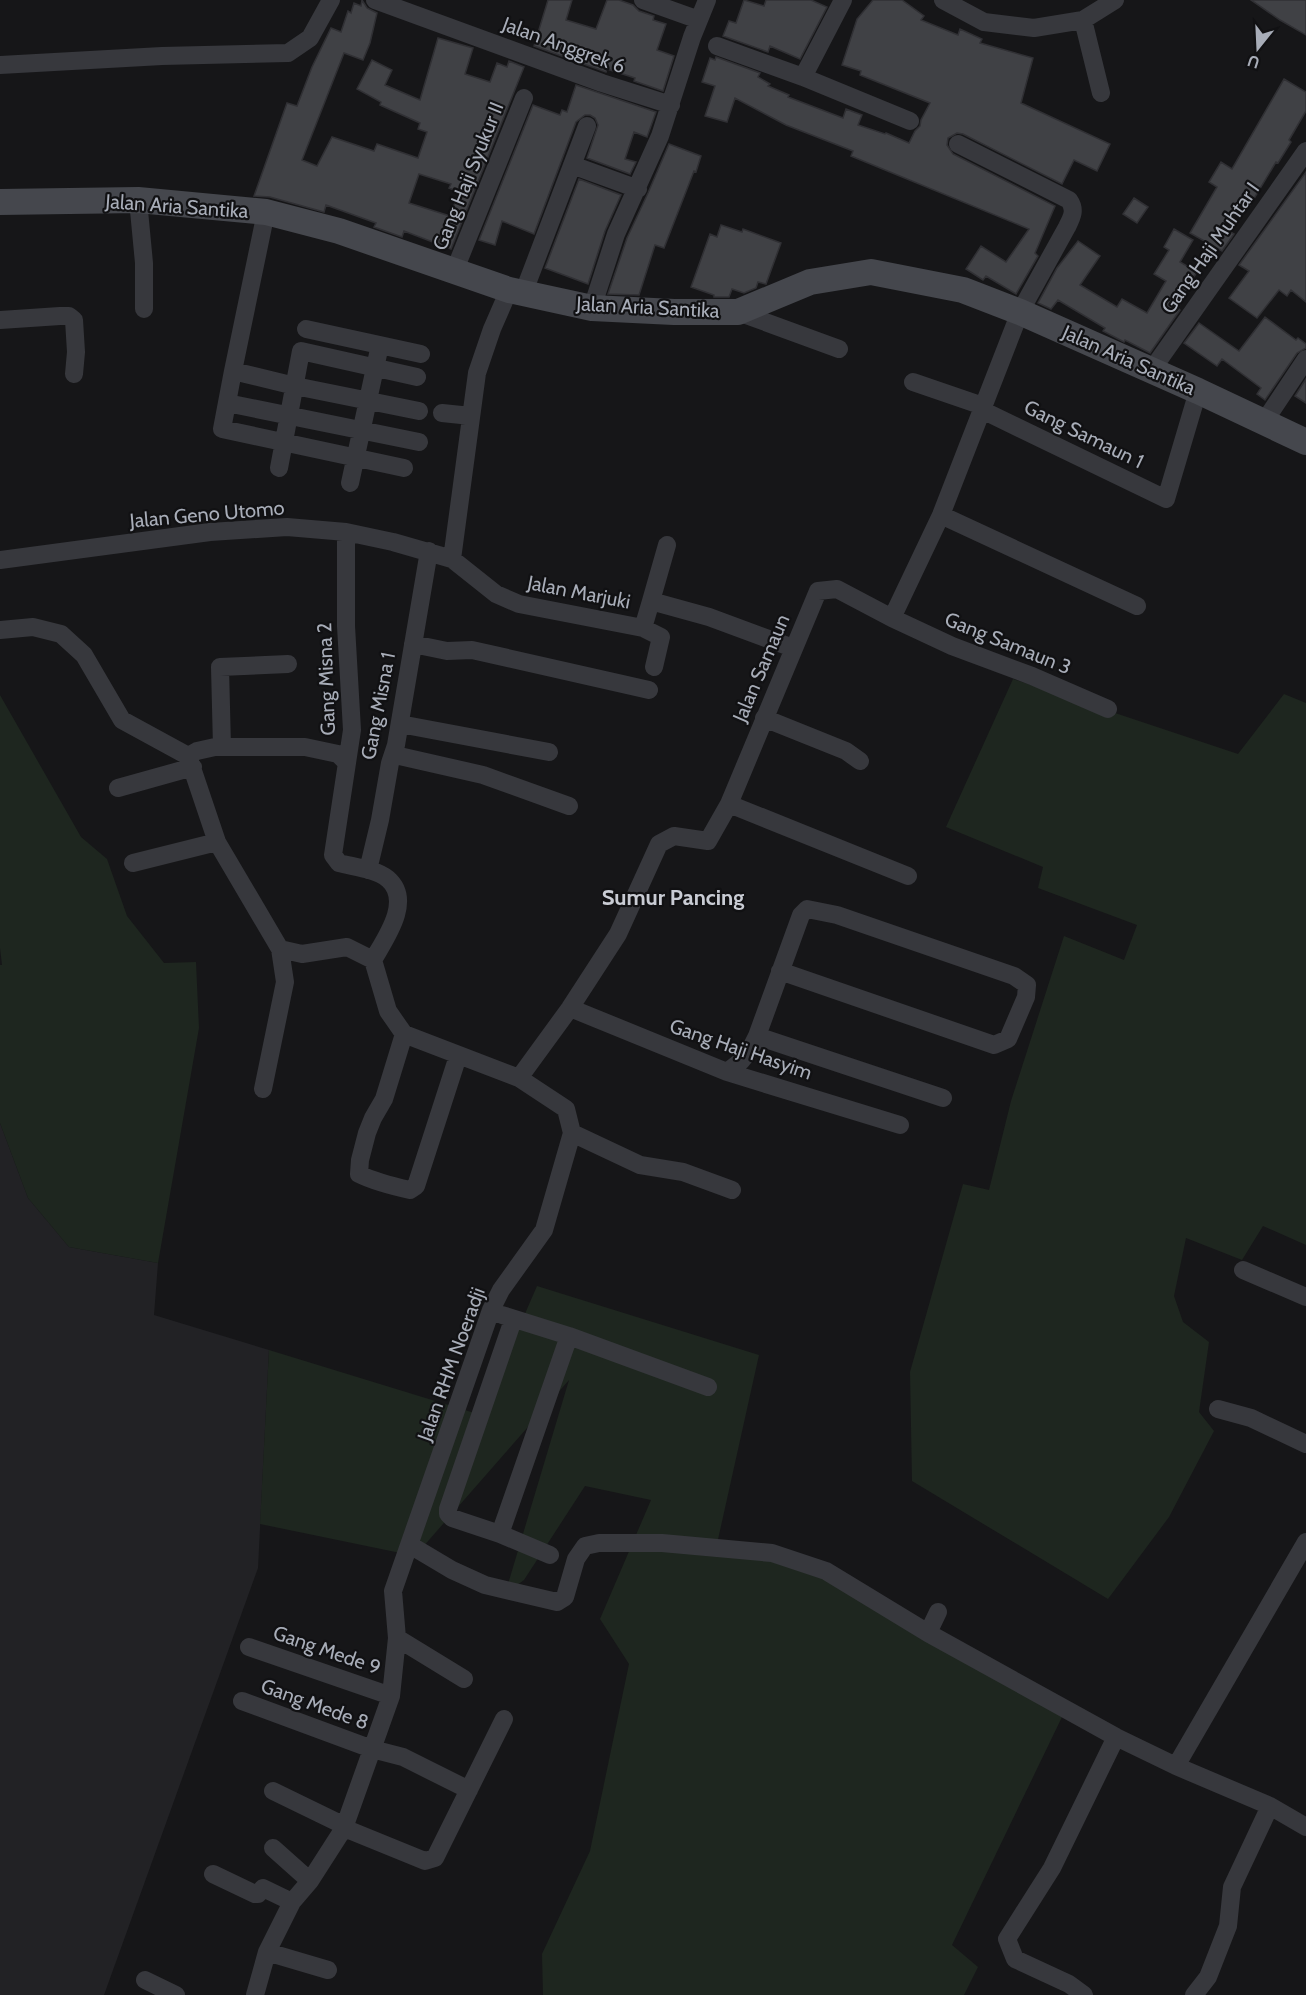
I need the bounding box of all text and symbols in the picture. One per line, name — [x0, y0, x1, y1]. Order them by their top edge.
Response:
street label: Jalan Anggrek 6 — [498, 11, 629, 78]
north arrow — [1228, 18, 1288, 78]
text: U — [1245, 51, 1262, 73]
street label: Gang Haji Syukur II — [427, 98, 509, 254]
street label: Gang Haji Muhtar I — [1156, 178, 1264, 318]
street label: Jalan Aria Santika — [104, 189, 250, 223]
street label: Jalan Aria Santika — [575, 291, 721, 323]
street label: Jalan Aria Santika — [1058, 320, 1200, 400]
street label: Gang Samaun 1 — [1020, 395, 1148, 473]
street label: Jalan Geno Utomo — [128, 495, 285, 533]
street label: Jalan Marjuki — [524, 570, 633, 614]
street label: Gang Samaun 3 — [941, 607, 1075, 679]
street label: Jalan Samaun — [727, 611, 794, 726]
street label: Gang Misna 2 — [312, 622, 340, 736]
street label: Gang Misna 1 — [356, 650, 400, 762]
district label: Sumur Pancing — [602, 884, 744, 911]
street label: Gang Haji Hasyim — [667, 1013, 815, 1085]
street label: Jalan RHM Noeradji — [412, 1284, 490, 1445]
street label: Gang Mede 9 — [270, 1620, 384, 1680]
street label: Gang Mede 8 — [258, 1673, 372, 1735]

